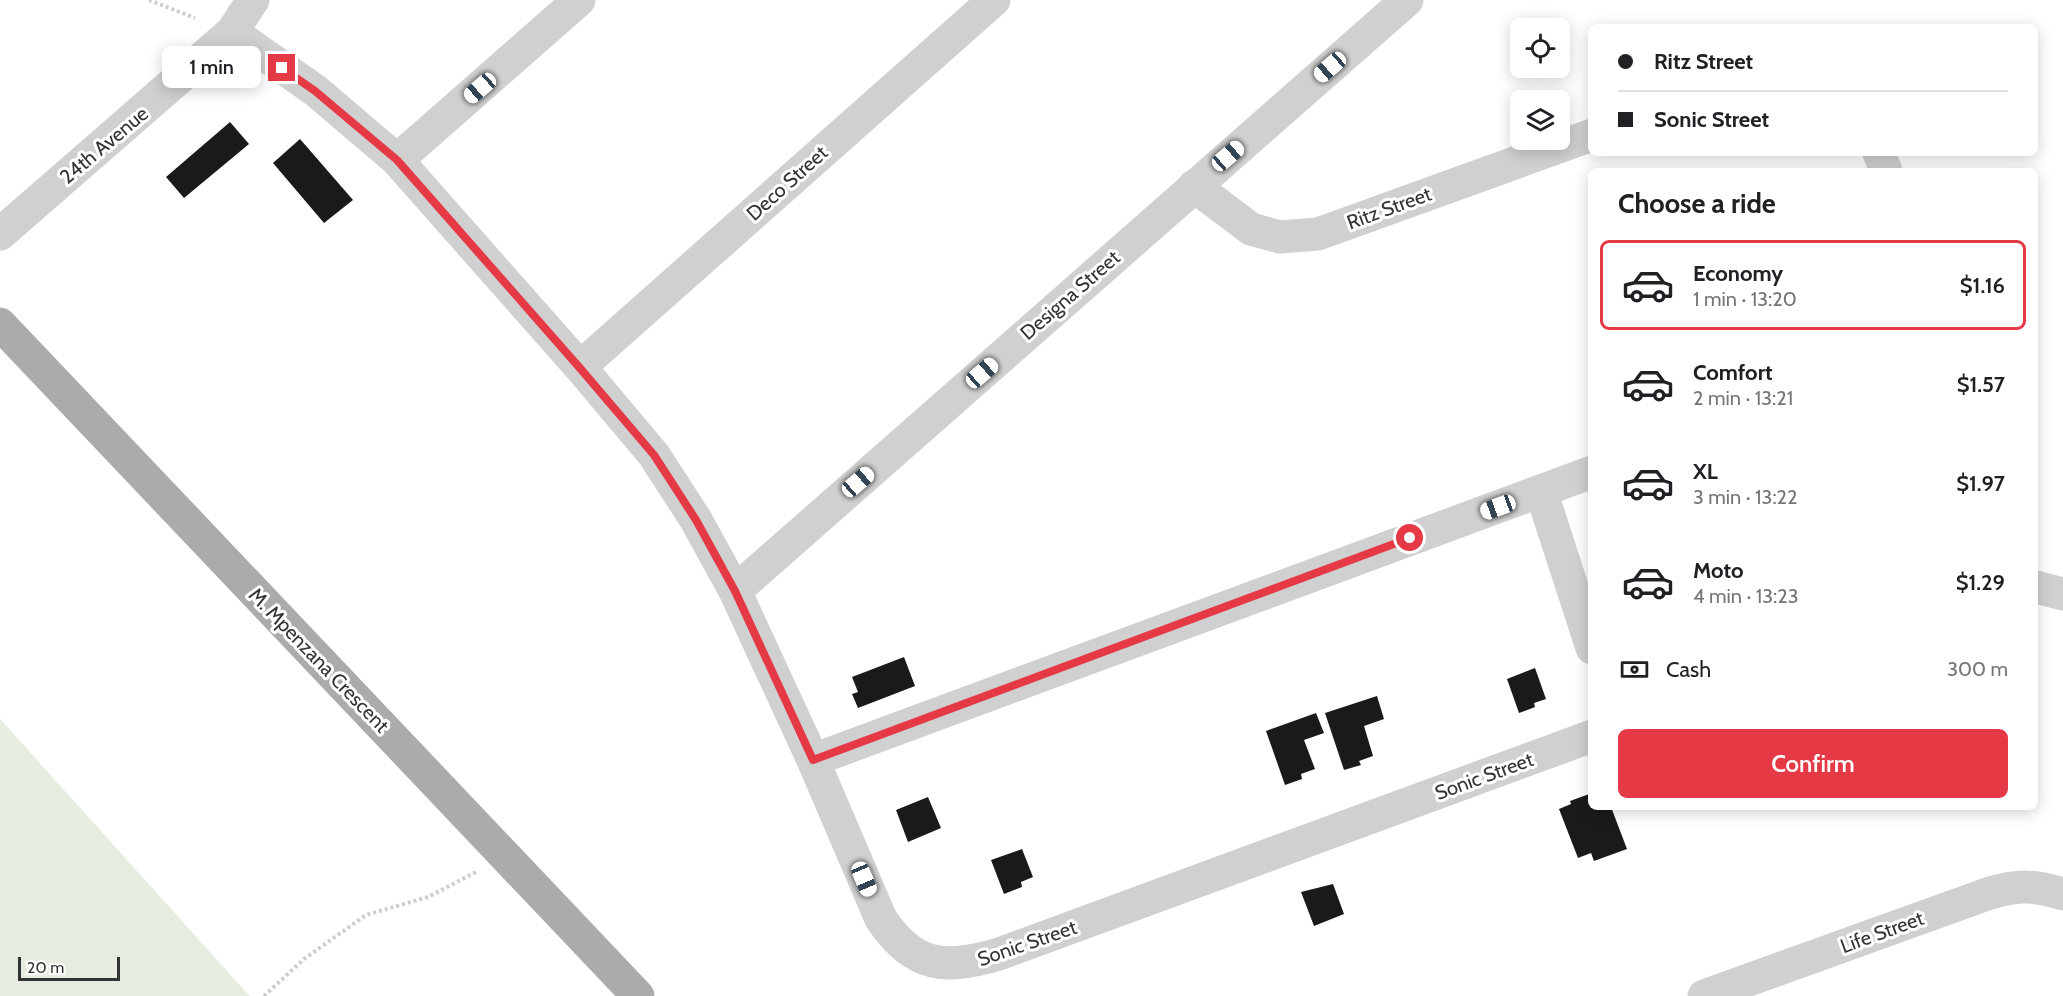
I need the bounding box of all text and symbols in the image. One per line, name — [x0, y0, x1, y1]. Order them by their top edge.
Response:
map controls — [1510, 18, 1570, 150]
button: locate — [1510, 18, 1570, 78]
callout: 1 min — [162, 47, 261, 89]
car — [1311, 48, 1349, 86]
text: Ritz Street — [1654, 48, 1753, 75]
route end — [268, 54, 295, 81]
text: 1 min — [189, 55, 234, 79]
car — [461, 69, 499, 107]
button: layers — [1510, 90, 1570, 150]
street label: 24th Avenue — [55, 101, 153, 189]
text: Sonic Street — [1654, 106, 1769, 133]
car — [1209, 137, 1247, 175]
street label: Deco Street — [742, 140, 833, 226]
street label: Ritz Street — [1343, 182, 1435, 234]
text: Choose a ride — [1618, 187, 1776, 220]
street label: Designa Street — [1015, 245, 1125, 345]
icon: car — [1621, 258, 1675, 312]
text: Economy — [1693, 260, 1783, 287]
text: $1.16 — [1960, 272, 2005, 299]
text: 1 min · 13:20 — [1693, 287, 1797, 311]
car — [963, 354, 1001, 392]
icon: car — [1621, 357, 1675, 411]
text: Comfort — [1693, 359, 1772, 386]
text: $1.57 — [1957, 371, 2005, 398]
text: 2 min · 13:21 — [1693, 386, 1793, 410]
icon: car — [1621, 456, 1675, 510]
text: XL — [1693, 458, 1718, 485]
car — [839, 463, 877, 501]
text: $1.97 — [1956, 470, 2005, 497]
text: 3 min · 13:22 — [1693, 485, 1798, 509]
car — [1478, 492, 1518, 522]
route start — [1396, 524, 1423, 551]
icon: car — [1621, 555, 1675, 609]
text: Moto — [1693, 557, 1744, 584]
text: $1.29 — [1956, 569, 2005, 596]
street label: M. Mpenzana Crescent — [244, 583, 394, 737]
text: 4 min · 13:23 — [1693, 584, 1799, 608]
icon: cash — [1618, 653, 1651, 686]
text: Cash — [1666, 656, 1711, 683]
text: 300 m — [1947, 657, 2008, 681]
button: Confirm — [1618, 729, 2008, 798]
street label: Sonic Street — [1431, 747, 1537, 805]
car — [849, 859, 879, 899]
street label: Life Street — [1837, 906, 1927, 958]
street label: Sonic Street — [974, 915, 1080, 971]
scale bar — [18, 954, 120, 982]
text: 20 m — [27, 958, 64, 977]

